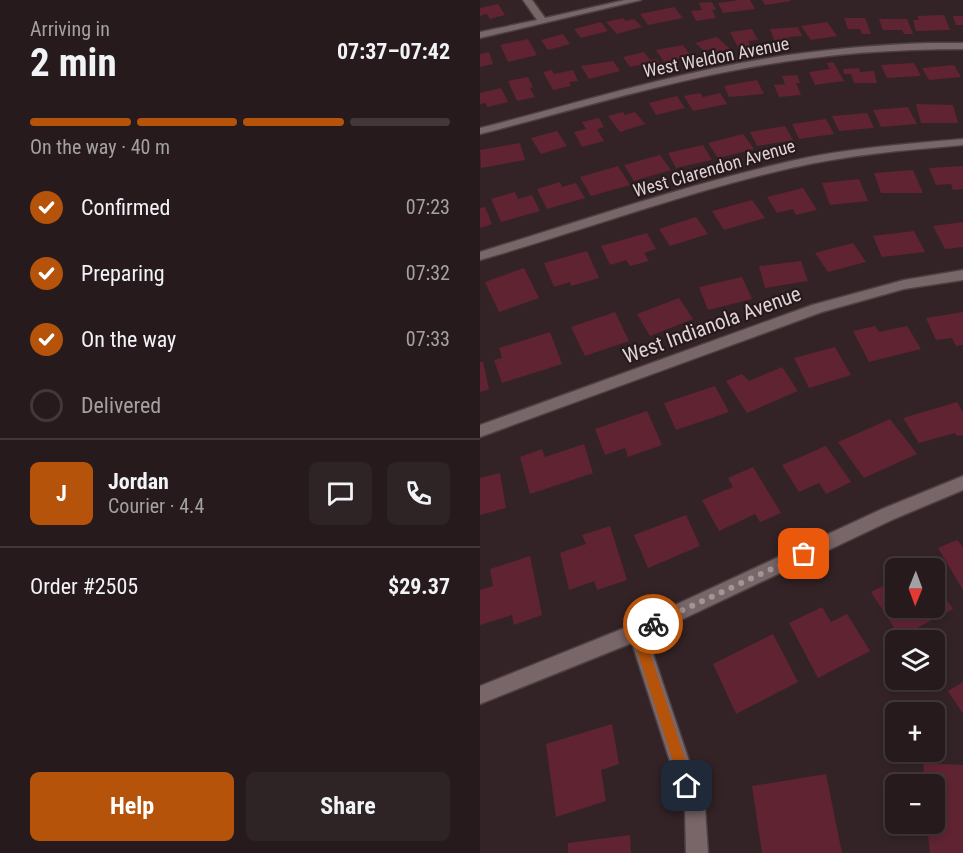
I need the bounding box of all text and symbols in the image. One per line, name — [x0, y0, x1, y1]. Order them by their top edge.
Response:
text: Arriving in — [30, 17, 110, 41]
street label: West Weldon Avenue — [641, 33, 791, 81]
text: 07:37–07:42 — [337, 39, 450, 64]
text: 2 min — [30, 40, 117, 86]
text: On the way · 40 m — [30, 135, 170, 159]
street label: West Clarendon Avenue — [631, 135, 797, 201]
icon: check — [30, 191, 63, 224]
text: Confirmed — [81, 195, 170, 220]
text: 07:23 — [406, 195, 450, 219]
icon: check — [30, 257, 63, 290]
text: Preparing — [81, 261, 165, 286]
text: 07:32 — [406, 261, 450, 285]
street label: West Indianola Avenue — [620, 282, 804, 368]
icon: check — [30, 323, 63, 356]
text: On the way — [81, 327, 176, 352]
text: 07:33 — [406, 327, 450, 351]
text: Delivered — [81, 393, 161, 418]
button: chat — [309, 462, 372, 525]
button: phone — [387, 462, 450, 525]
text: Jordan — [108, 469, 169, 494]
text: J — [56, 481, 67, 506]
text: Courier · 4.4 — [108, 494, 204, 518]
pin — [778, 528, 829, 579]
icon: bag — [787, 537, 820, 570]
north arrow — [885, 558, 945, 618]
map controls — [885, 558, 945, 834]
text: Order #2505 — [30, 574, 138, 599]
text: $29.37 — [388, 574, 450, 599]
courier — [623, 594, 683, 654]
icon: bike — [637, 608, 670, 641]
button: layers — [885, 630, 945, 690]
button: + — [885, 702, 945, 762]
pin — [661, 760, 712, 811]
icon: home — [670, 769, 703, 802]
button: Help — [30, 772, 234, 841]
button: Share — [246, 772, 450, 841]
button: − — [885, 774, 945, 834]

